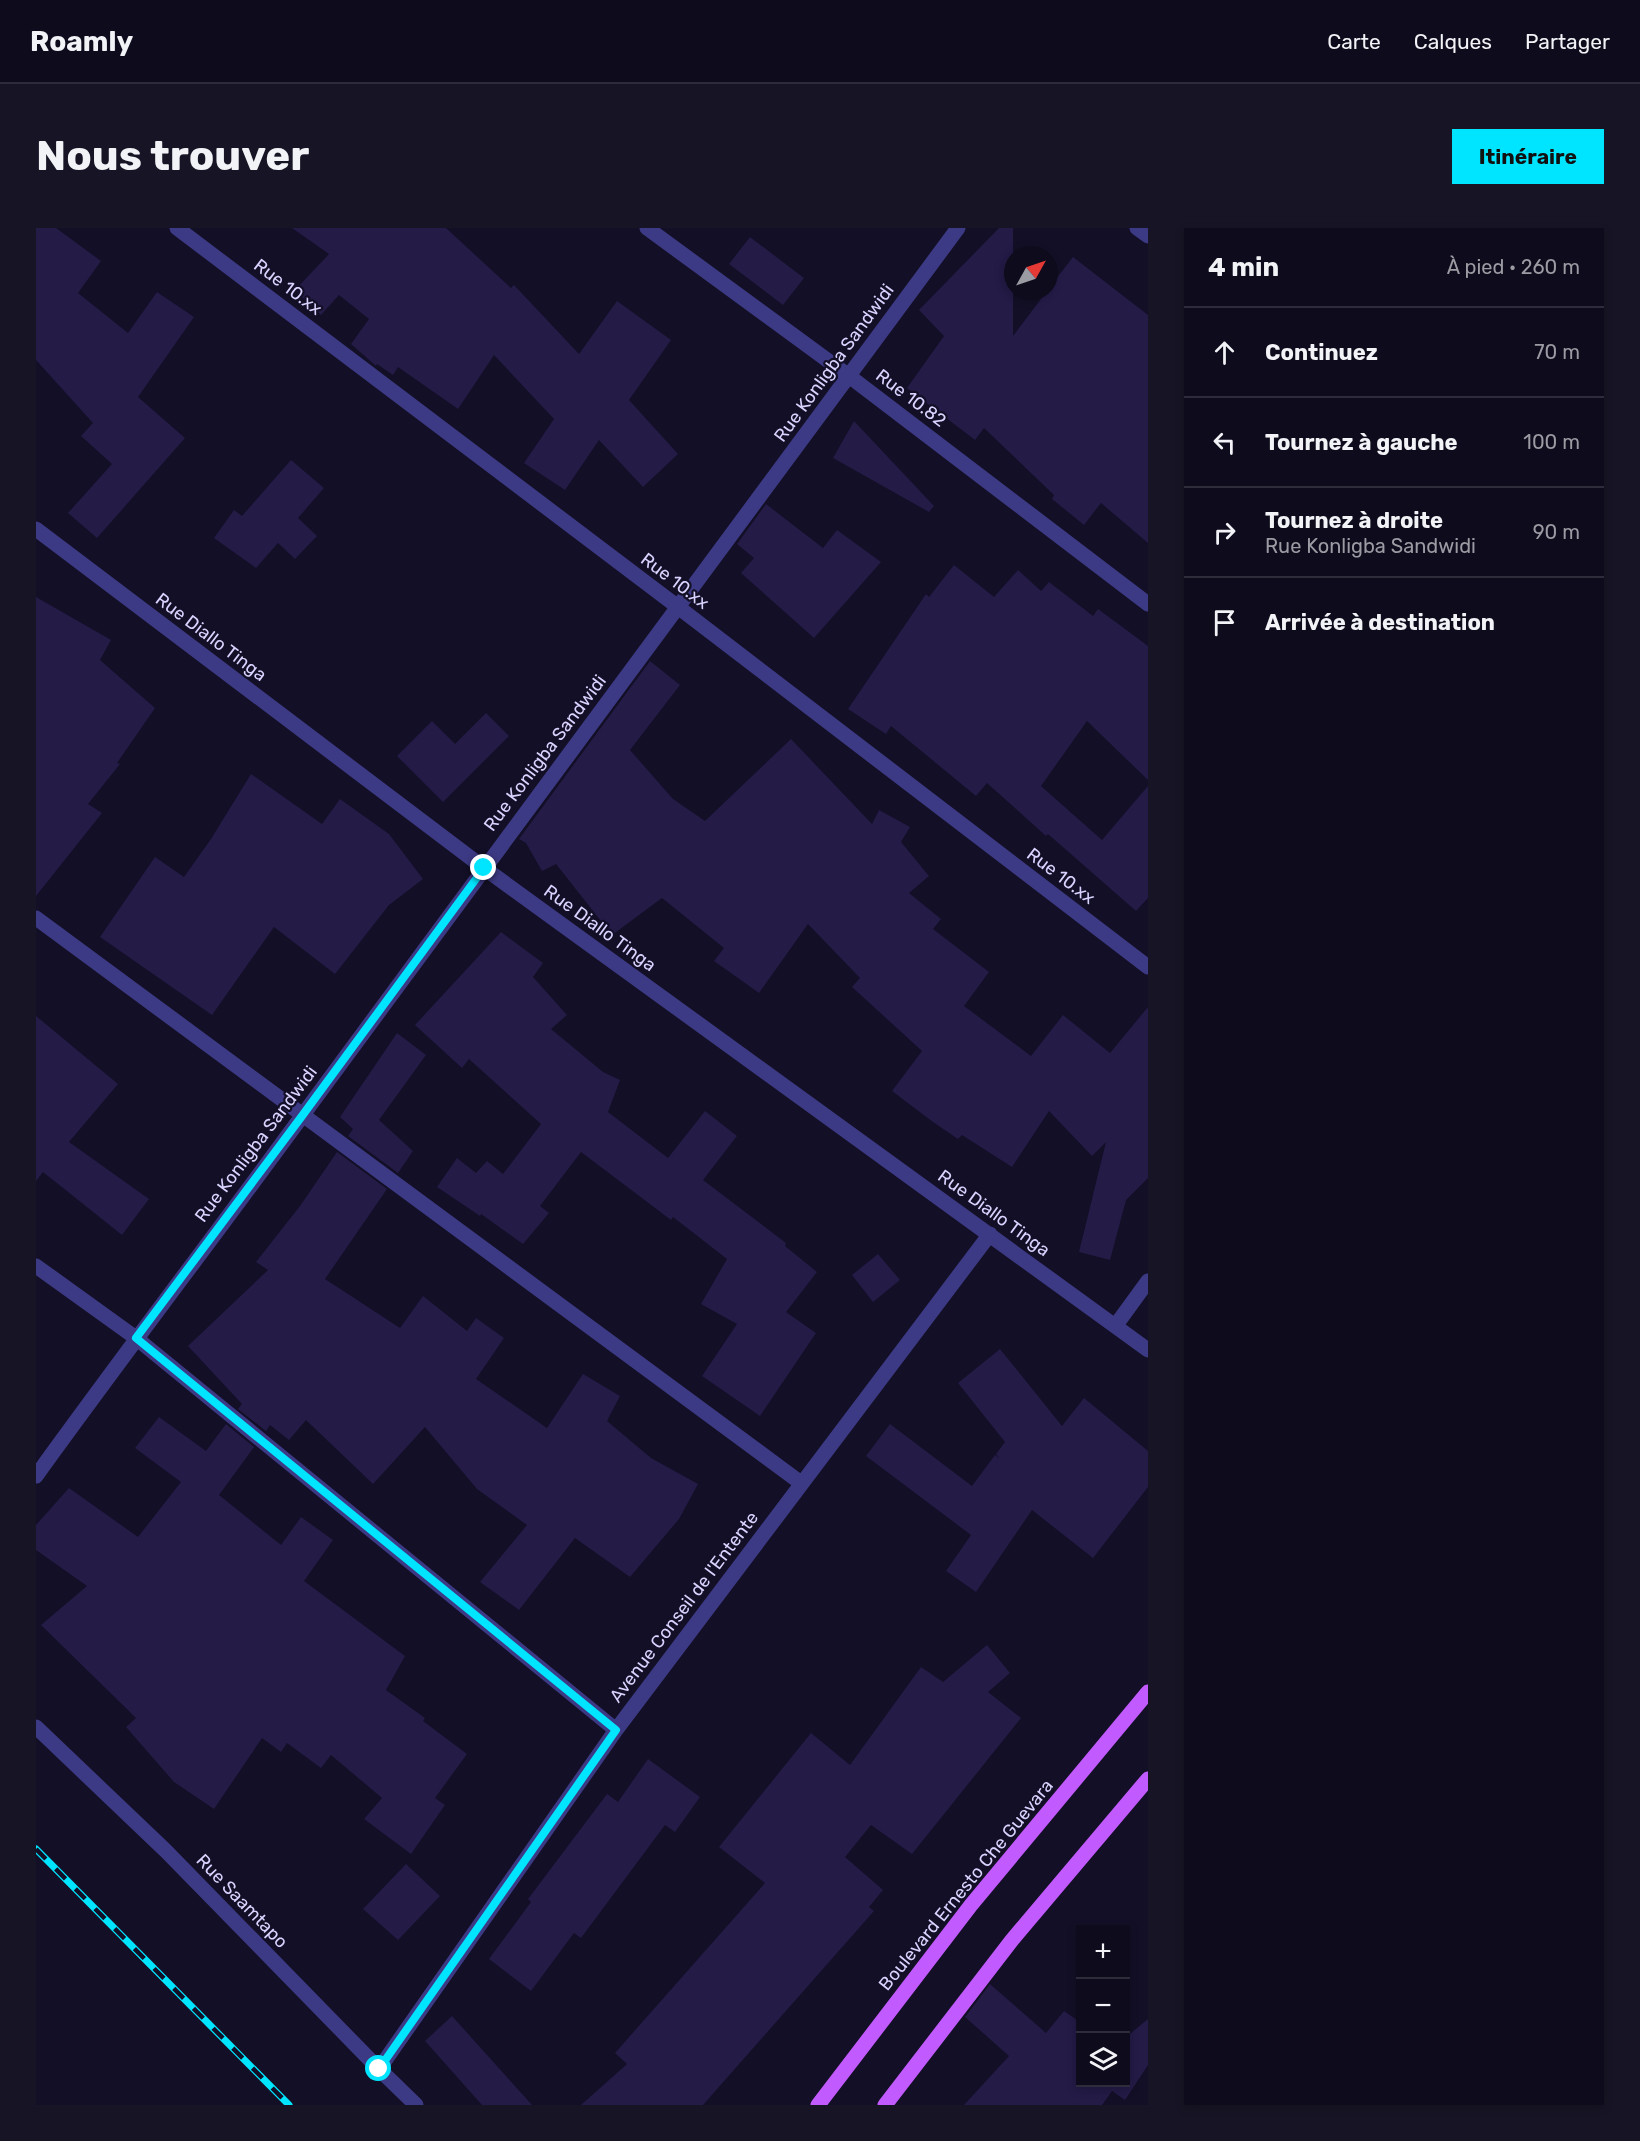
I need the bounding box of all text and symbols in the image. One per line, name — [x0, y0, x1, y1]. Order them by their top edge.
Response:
text: Roamly — [30, 25, 133, 58]
text: Carte — [1327, 29, 1381, 54]
text: Calques — [1414, 29, 1492, 54]
text: Partager — [1525, 29, 1610, 54]
button: Itinéraire — [1452, 129, 1604, 184]
text: Nous trouver — [36, 131, 309, 181]
north arrow — [1004, 246, 1058, 300]
text: 4 min — [1208, 252, 1279, 283]
street label: Rue 10.xx — [249, 254, 327, 320]
text: À pied · 260 m — [1447, 255, 1580, 279]
street label: Rue Konligba Sandwidi — [769, 280, 899, 446]
icon: ahead — [1208, 336, 1241, 369]
text: Continuez — [1265, 339, 1378, 366]
text: 70 m — [1534, 340, 1580, 364]
street label: Rue 10.82 — [871, 364, 951, 432]
icon: left — [1208, 426, 1241, 459]
text: Tournez à gauche — [1265, 429, 1458, 456]
text: 100 m — [1523, 430, 1580, 454]
text: Tournez à droite — [1265, 507, 1443, 534]
icon: right — [1208, 516, 1241, 549]
text: 90 m — [1533, 520, 1580, 544]
text: Rue Konligba Sandwidi — [1265, 534, 1476, 558]
street label: Rue 10.xx — [636, 548, 714, 614]
street label: Rue Diallo Tinga — [151, 588, 271, 686]
icon: arrive — [1208, 606, 1241, 639]
text: Arrivée à destination — [1265, 609, 1495, 636]
street label: Rue Konligba Sandwidi — [479, 671, 611, 835]
street label: Rue 10.xx — [1022, 843, 1100, 909]
route end — [470, 854, 496, 880]
street label: Rue Diallo Tinga — [540, 880, 660, 976]
street label: Rue Konligba Sandwidi — [190, 1062, 322, 1226]
street label: Rue Diallo Tinga — [934, 1165, 1054, 1261]
street label: Avenue Conseil de l'Entente — [605, 1507, 763, 1707]
street label: Boulevard Ernesto Che Guevara — [874, 1775, 1058, 1995]
street label: Rue Saamtapo — [192, 1849, 292, 1953]
map controls — [1076, 1925, 1130, 2087]
button: + — [1076, 1925, 1130, 1979]
button: − — [1076, 1979, 1130, 2033]
button: layers — [1076, 2033, 1130, 2087]
route start — [365, 2055, 391, 2081]

